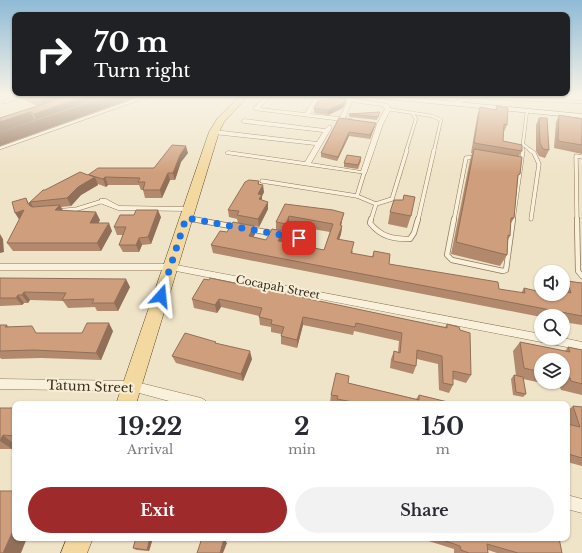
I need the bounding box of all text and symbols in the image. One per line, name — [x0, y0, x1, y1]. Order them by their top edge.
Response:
text: 70 m — [94, 25, 168, 60]
icon: right — [28, 28, 80, 80]
text: Turn right — [94, 60, 190, 82]
pin — [282, 221, 316, 255]
icon: arrive — [288, 227, 310, 249]
map controls — [534, 265, 570, 389]
button: sound — [534, 265, 570, 301]
street label: Cocapah Street — [235, 272, 322, 302]
position arrow — [140, 275, 182, 317]
button: search — [534, 309, 570, 345]
button: layers — [534, 353, 570, 389]
street label: Tatum Street — [46, 376, 134, 397]
text: 19:22 — [118, 412, 182, 441]
text: 2 — [294, 412, 310, 441]
text: 150 — [421, 412, 464, 441]
text: Arrival — [127, 441, 173, 458]
text: min — [288, 441, 316, 458]
text: m — [436, 441, 450, 458]
button: Exit — [28, 487, 287, 533]
button: Share — [295, 487, 554, 533]

